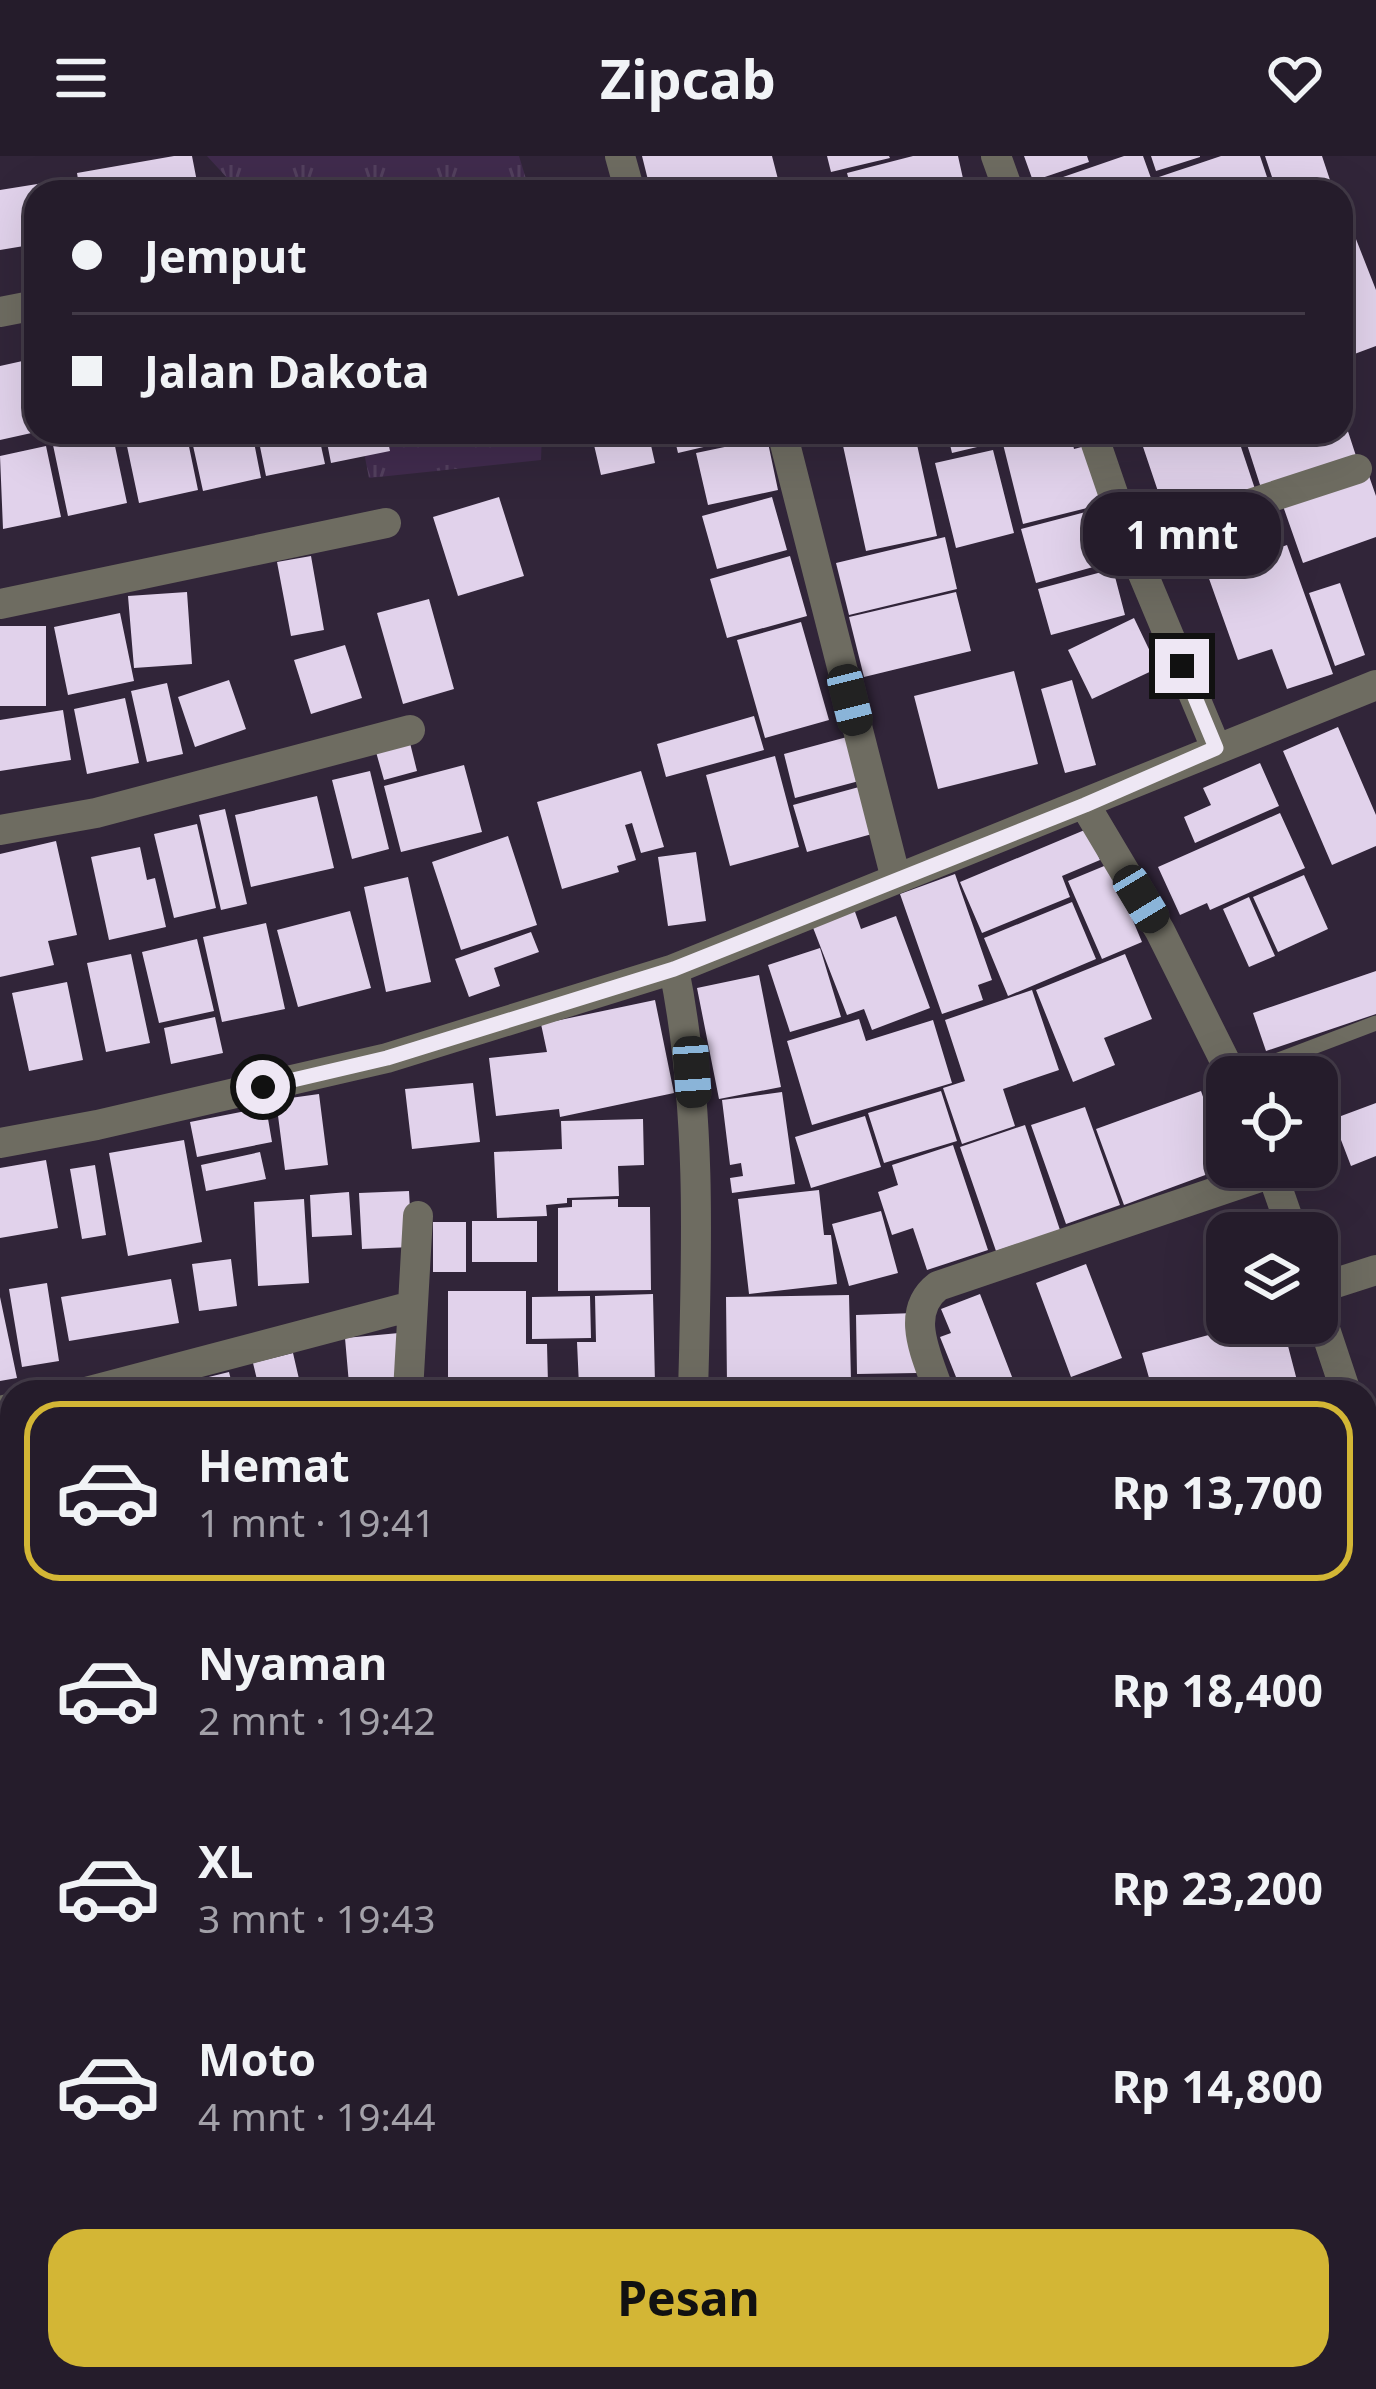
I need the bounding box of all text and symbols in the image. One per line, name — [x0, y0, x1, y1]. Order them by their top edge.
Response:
text: Zipcab — [600, 41, 776, 115]
icon: menu — [48, 45, 114, 111]
icon: heart — [1262, 45, 1328, 111]
text: Jemput — [144, 225, 307, 286]
text: Jalan Dakota — [144, 340, 430, 401]
callout: 1 mnt — [1083, 492, 1281, 576]
text: 1 mnt — [1126, 507, 1238, 560]
route end — [1155, 639, 1209, 693]
car — [824, 661, 876, 739]
car — [1107, 859, 1175, 939]
car — [672, 1035, 712, 1109]
map controls — [1206, 1056, 1338, 1344]
button: locate — [1206, 1056, 1338, 1188]
route start — [236, 1060, 290, 1114]
button: layers — [1206, 1212, 1338, 1344]
text: Hemat — [198, 1434, 350, 1495]
icon: car — [54, 1437, 162, 1545]
text: Rp 13,700 — [1112, 1461, 1323, 1522]
text: 1 mnt · 19:41 — [198, 1495, 436, 1548]
text: Nyaman — [198, 1632, 387, 1693]
icon: car — [54, 1635, 162, 1743]
text: Rp 18,400 — [1112, 1659, 1323, 1720]
text: 2 mnt · 19:42 — [198, 1693, 436, 1746]
text: XL — [198, 1830, 253, 1891]
icon: car — [54, 1833, 162, 1941]
text: Rp 23,200 — [1112, 1857, 1323, 1918]
text: 3 mnt · 19:43 — [198, 1891, 436, 1944]
text: Moto — [198, 2028, 316, 2089]
icon: car — [54, 2031, 162, 2139]
text: Rp 14,800 — [1112, 2055, 1323, 2116]
text: 4 mnt · 19:44 — [198, 2089, 436, 2142]
button: Pesan — [48, 2229, 1329, 2367]

